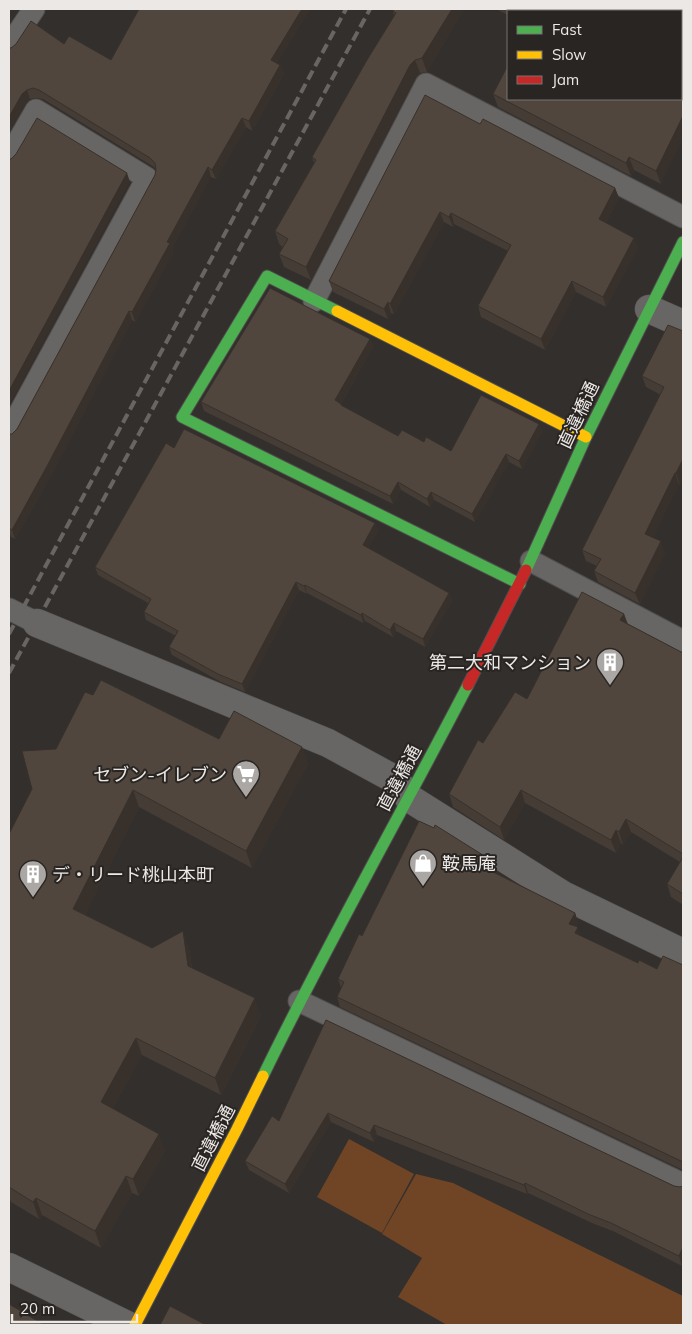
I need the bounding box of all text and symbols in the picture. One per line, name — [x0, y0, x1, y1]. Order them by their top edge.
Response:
legend — [507, 10, 682, 100]
text: Fast — [552, 20, 582, 39]
text: Slow — [552, 45, 586, 64]
text: Jam — [552, 70, 579, 89]
street label: 直違橋通 — [552, 378, 604, 452]
building icon: 第二大和マンション — [595, 647, 625, 686]
place label: 第二大和マンション — [429, 651, 591, 674]
street label: 直違橋通 — [372, 741, 426, 815]
supermarket icon: セブン-イレブン — [231, 759, 261, 798]
place label: セブン-イレブン — [93, 763, 227, 786]
shop icon: 鞍馬庵 — [408, 848, 438, 887]
place label: 鞍馬庵 — [442, 852, 496, 875]
building icon: デ・リード桃山本町 — [18, 859, 48, 898]
place label: デ・リード桃山本町 — [52, 863, 214, 886]
street label: 直違橋通 — [186, 1101, 240, 1175]
scale bar — [12, 1292, 138, 1324]
text: 20 m — [20, 1299, 55, 1318]

